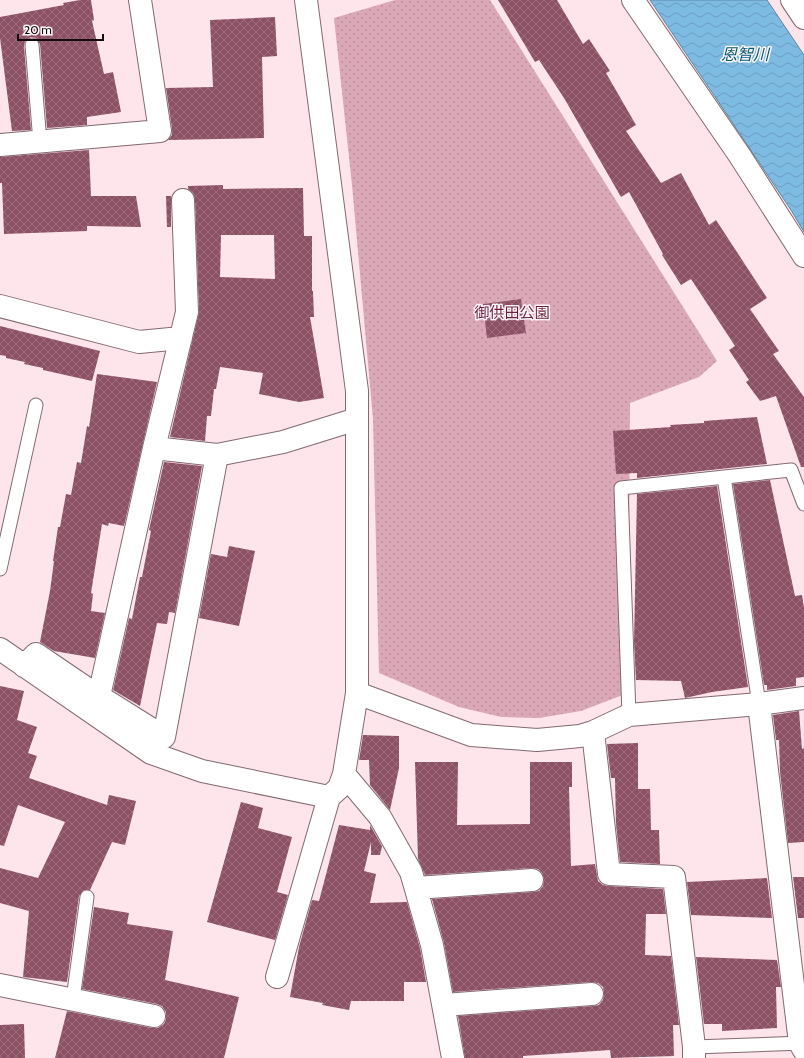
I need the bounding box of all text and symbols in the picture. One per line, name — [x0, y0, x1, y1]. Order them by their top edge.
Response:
scale bar — [18, 16, 103, 42]
text: 20 m — [24, 22, 52, 37]
water label: 恩智川 — [721, 45, 771, 64]
park label: 御供田公園 — [474, 304, 550, 322]

